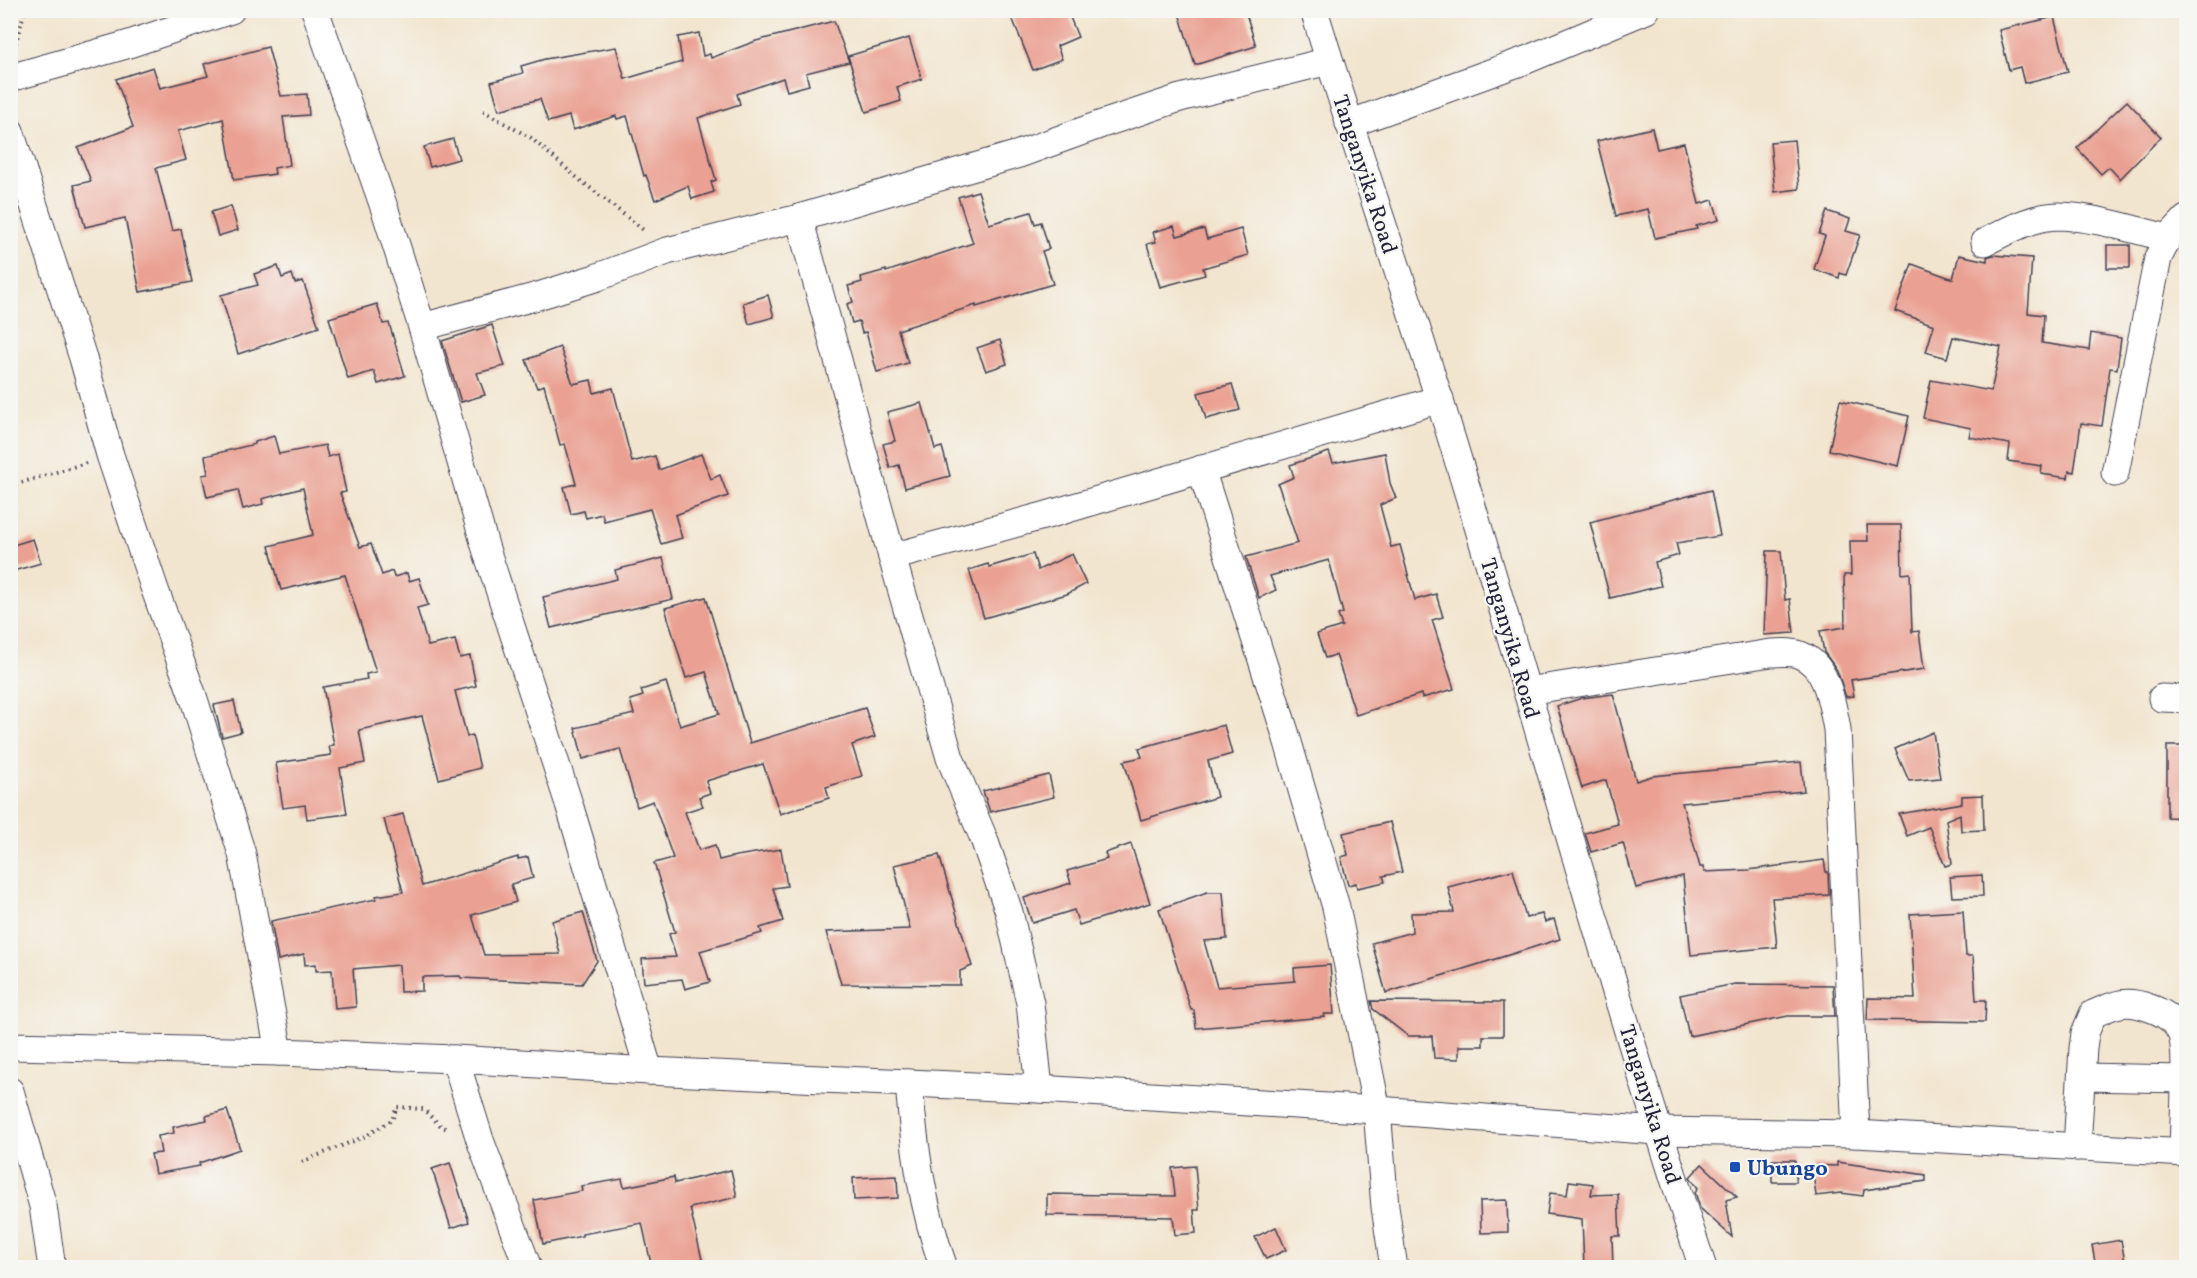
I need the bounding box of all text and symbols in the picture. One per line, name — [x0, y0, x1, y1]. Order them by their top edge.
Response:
street label: Tanganyika Road — [1323, 91, 1404, 258]
street label: Tanganyika Road — [1471, 555, 1546, 723]
street label: Tanganyika Road — [1610, 1021, 1688, 1188]
place label: Ubungo — [1747, 1154, 1828, 1185]
marker: Ubungo — [1728, 1160, 1742, 1174]

